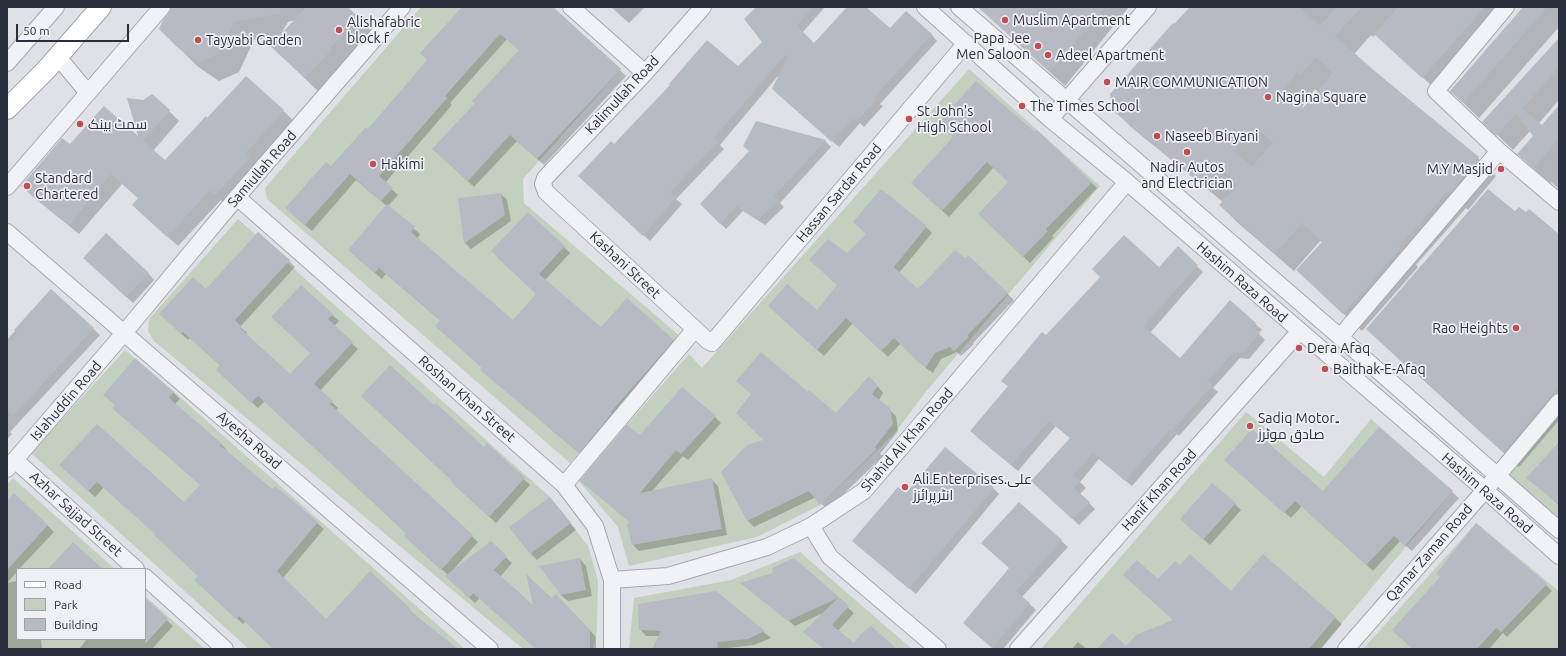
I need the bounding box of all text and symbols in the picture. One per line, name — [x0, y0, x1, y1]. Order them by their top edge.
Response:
place label: Muslim Apartment — [1013, 12, 1130, 28]
place label: Alishafabric block f — [347, 14, 420, 46]
marker: Muslim Apartment — [1000, 15, 1010, 25]
scale bar — [18, 16, 131, 42]
text: 50 m — [23, 24, 50, 37]
marker: Alishafabric block f — [334, 25, 344, 35]
place label: Papa Jee Men Saloon — [956, 30, 1030, 62]
place label: Tayyabi Garden — [206, 32, 302, 48]
marker: Tayyabi Garden — [193, 35, 203, 45]
marker: Papa Jee Men Saloon — [1033, 41, 1043, 51]
place label: Adeel Apartment — [1056, 47, 1164, 63]
marker: Adeel Apartment — [1043, 50, 1053, 60]
street label: Kalimullah Road — [581, 52, 663, 138]
place label: MAIR COMMUNICATION — [1115, 74, 1268, 90]
marker: MAIR COMMUNICATION — [1102, 77, 1112, 87]
place label: Nagina Square — [1276, 89, 1367, 105]
marker: Nagina Square — [1263, 92, 1273, 102]
place label: The Times School — [1030, 98, 1139, 114]
marker: The Times School — [1017, 101, 1027, 111]
place label: St John's High School — [917, 103, 991, 136]
marker: St John's High School — [904, 114, 914, 124]
place label: سمٹ بینک — [88, 116, 147, 132]
marker: سمٹ بینک — [75, 119, 85, 129]
street label: Samiullah Road — [224, 127, 300, 211]
place label: Naseeb Biryani — [1165, 128, 1258, 144]
marker: Naseeb Biryani — [1152, 131, 1162, 141]
street label: Hassan Sardar Road — [793, 140, 885, 246]
marker: Nadir Autos and Electrician — [1182, 147, 1192, 157]
place label: Hakimi — [381, 156, 424, 172]
marker: Hakimi — [368, 159, 378, 169]
place label: Nadir Autos and Electrician — [1141, 159, 1233, 192]
place label: M.Y Masjid — [1427, 161, 1493, 177]
marker: M.Y Masjid — [1496, 164, 1506, 174]
place label: Standard Chartered — [35, 170, 98, 202]
marker: Standard Chartered — [22, 181, 32, 191]
street label: Kashani Street — [586, 228, 664, 302]
street label: Hashim Raza Road — [1193, 238, 1291, 326]
place label: Rao Heights — [1432, 320, 1508, 336]
marker: Rao Heights — [1511, 323, 1521, 333]
place label: Dera Afaq — [1307, 340, 1370, 356]
marker: Dera Afaq — [1294, 343, 1304, 353]
street label: Roshan Khan Street — [415, 352, 519, 446]
street label: Islahuddin Road — [27, 358, 105, 444]
place label: Baithak-E-Afaq — [1333, 361, 1426, 377]
marker: Baithak-E-Afaq — [1320, 364, 1330, 374]
street label: Shahid Ali Khan Road — [857, 385, 957, 495]
street label: Ayesha Road — [213, 407, 285, 473]
place label: Sadiq Motor۔ صادق موٹرز — [1258, 410, 1340, 442]
marker: Sadiq Motor۔ صادق موٹرز — [1245, 421, 1255, 431]
street label: Hanif Khan Road — [1118, 446, 1200, 534]
street label: Hashim Raza Road — [1438, 449, 1536, 537]
street label: Azhar Sajjad Street — [26, 468, 126, 560]
place label: Ali.Enterprises.علی انٹرپرائزز — [913, 471, 1032, 504]
marker: Ali.Enterprises.علی انٹرپرائزز — [900, 482, 910, 492]
street label: Qamar Zaman Road — [1382, 501, 1476, 605]
legend — [16, 568, 146, 640]
text: Road — [54, 578, 82, 591]
text: Park — [54, 598, 78, 611]
text: Building — [54, 618, 98, 631]

